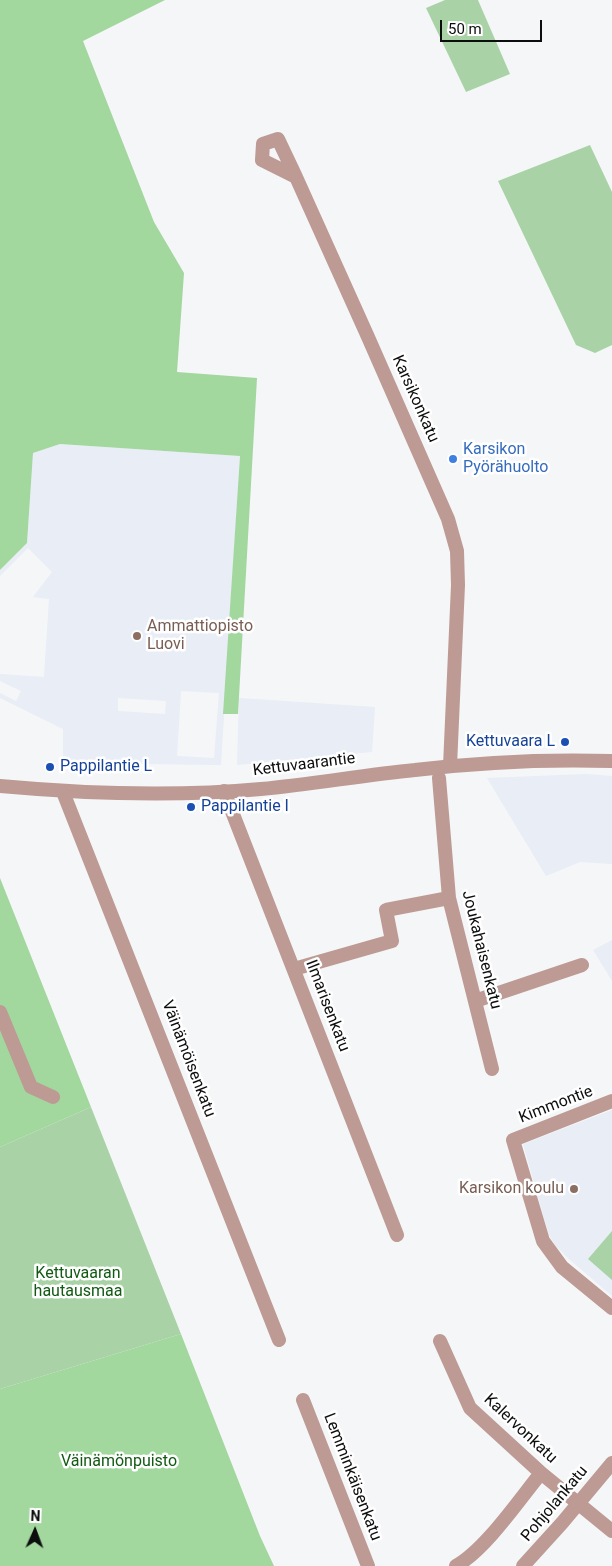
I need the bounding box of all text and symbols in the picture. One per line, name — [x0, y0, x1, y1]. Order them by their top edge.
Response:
scale bar — [442, 10, 544, 42]
text: 50 m — [448, 20, 482, 38]
street label: Karsikonkatu — [387, 353, 443, 445]
place label: Karsikon Pyörähuolto — [463, 440, 548, 478]
marker: Karsikon Pyörähuolto — [447, 453, 459, 465]
place label: Ammattiopisto Luovi — [147, 617, 253, 655]
marker: Ammattiopisto Luovi — [131, 630, 143, 642]
place label: Kettuvaara L — [466, 732, 555, 752]
marker: Kettuvaara L — [559, 736, 571, 748]
street label: Kettuvaarantie — [252, 749, 356, 781]
place label: Pappilantie L — [60, 757, 152, 777]
marker: Pappilantie L — [44, 761, 56, 773]
place label: Pappilantie I — [201, 797, 289, 817]
marker: Pappilantie I — [185, 801, 197, 813]
street label: Joukahaisenkatu — [457, 889, 505, 1011]
street label: Ilmarisenkatu — [301, 957, 353, 1055]
street label: Väinämöisenkatu — [157, 998, 219, 1120]
street label: Kimmontie — [516, 1082, 596, 1128]
place label: Karsikon koulu — [459, 1179, 564, 1199]
marker: Karsikon koulu — [568, 1183, 580, 1195]
park label: Kettuvaaran hautausmaa — [34, 1264, 122, 1302]
street label: Kalervonkatu — [479, 1390, 561, 1468]
street label: Lemminkäisenkatu — [319, 1411, 385, 1543]
park label: Väinämönpuisto — [61, 1452, 177, 1472]
street label: Pohjolankatu — [518, 1462, 592, 1546]
north arrow — [10, 1506, 60, 1556]
text: N — [30, 1508, 41, 1524]

